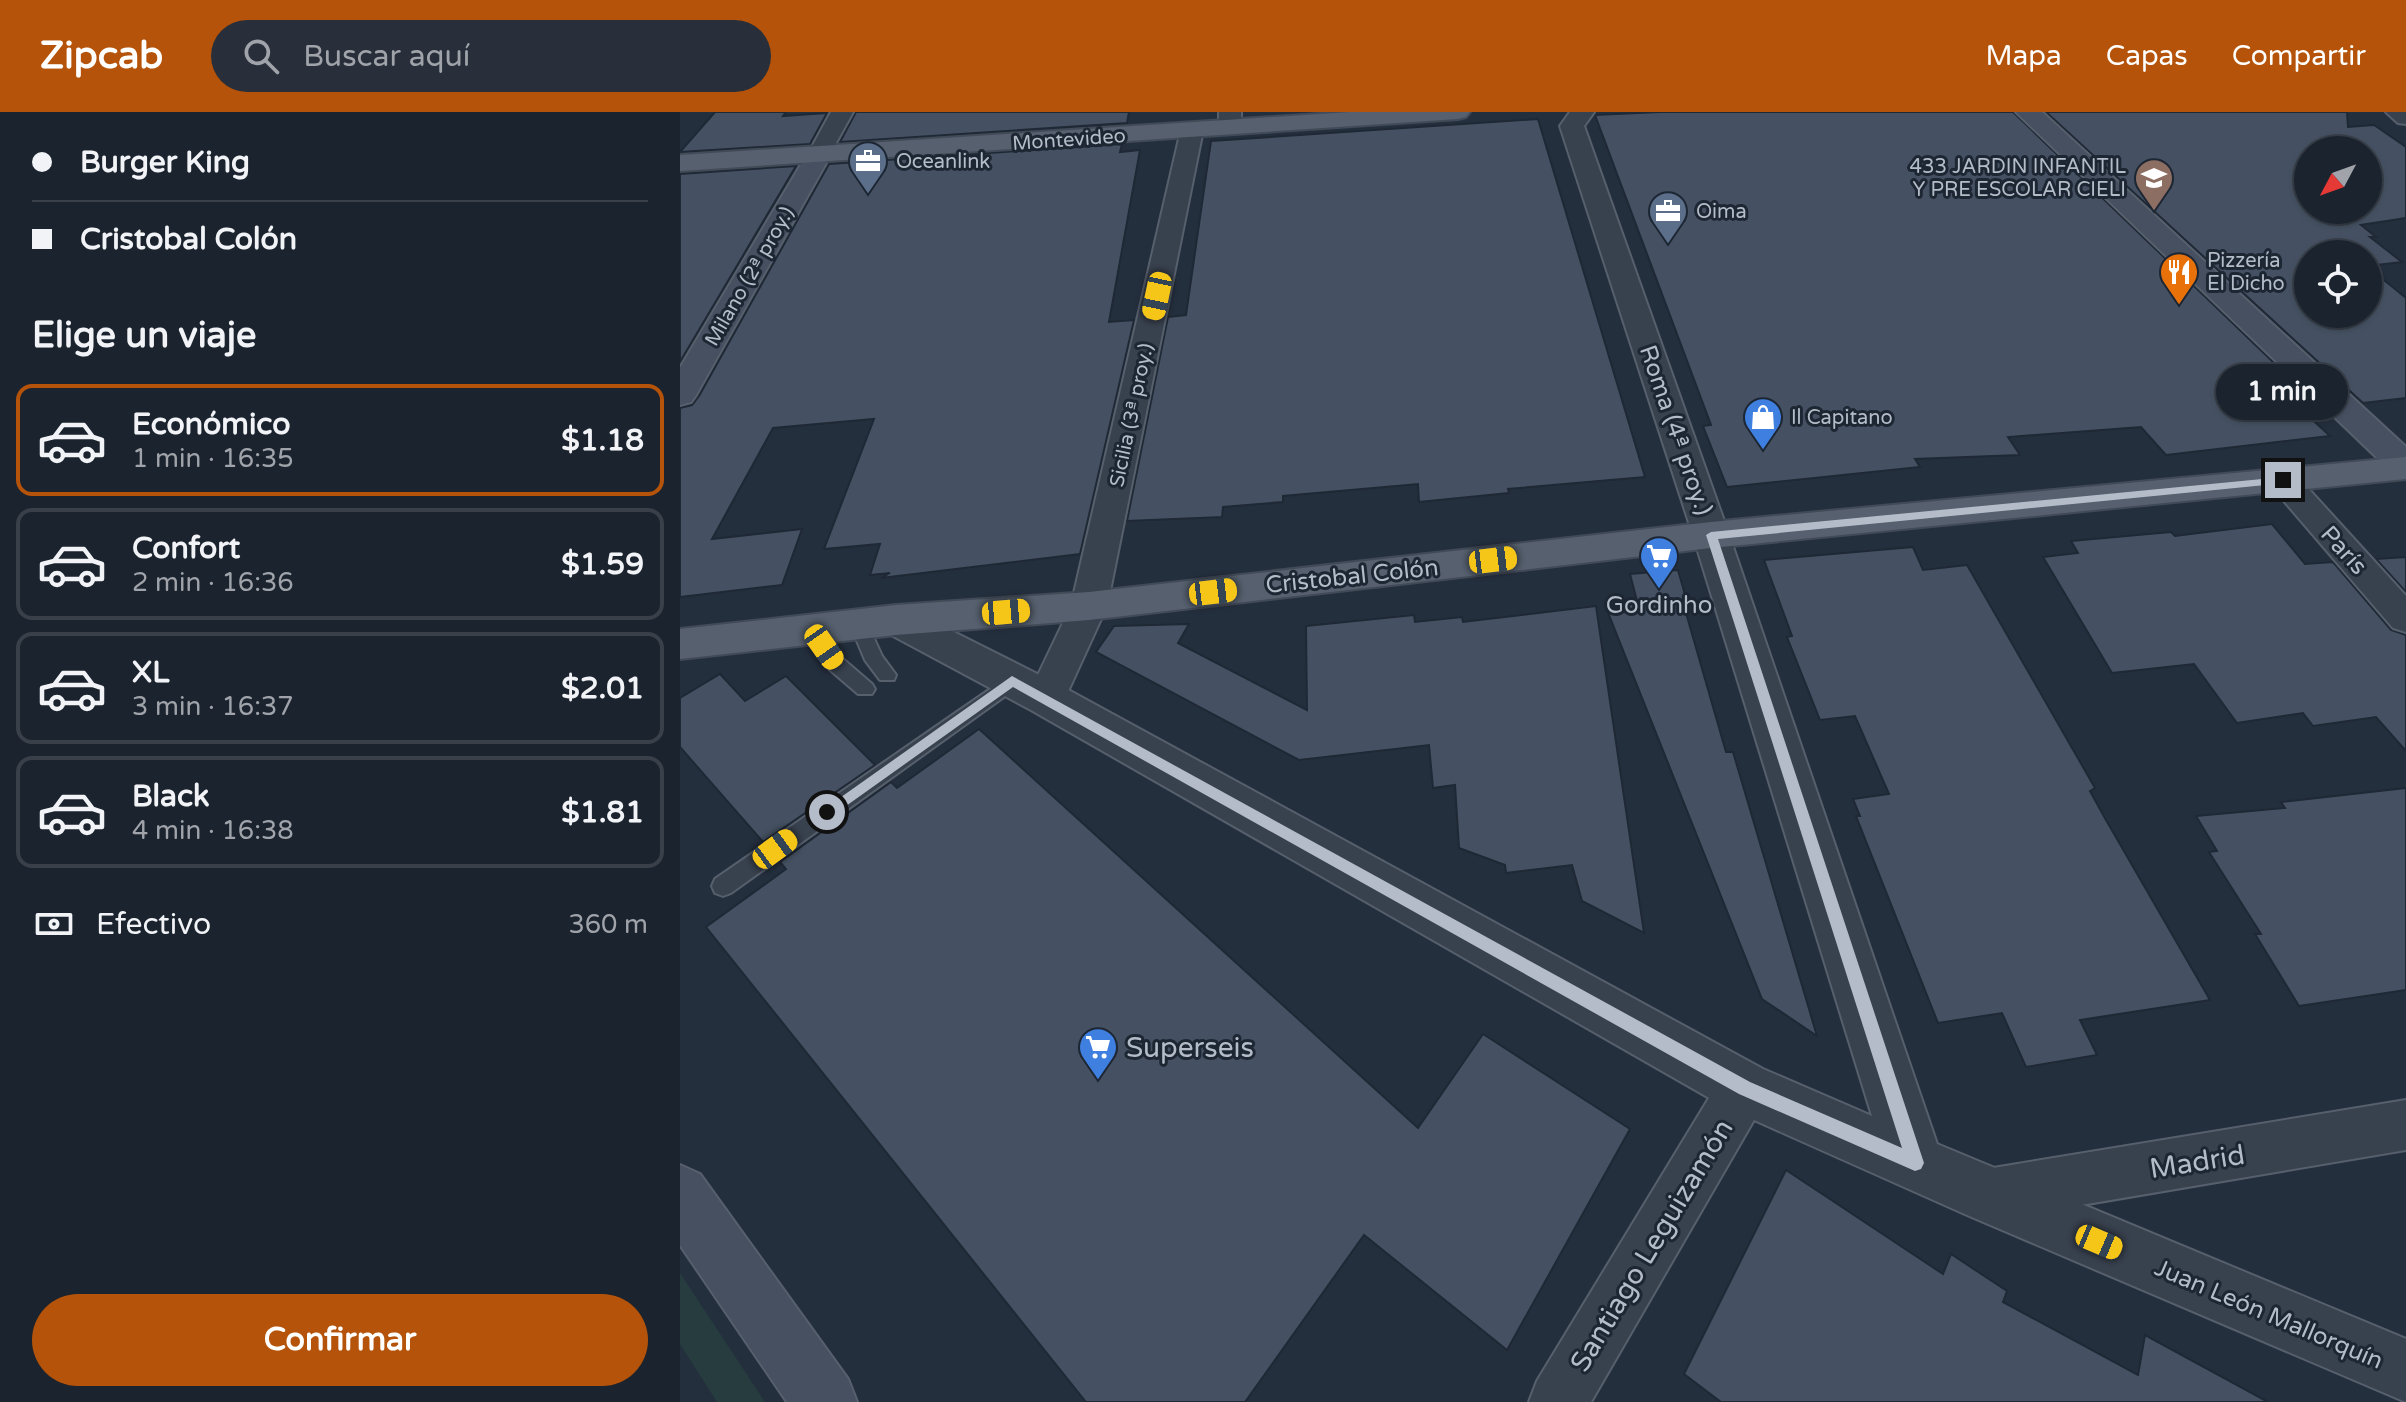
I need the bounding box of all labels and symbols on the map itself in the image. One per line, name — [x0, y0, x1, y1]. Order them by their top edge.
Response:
street label: Montevideo — [1012, 124, 1127, 156]
north arrow — [2294, 136, 2382, 224]
office icon: Oceanlink — [847, 140, 889, 195]
place label: Oceanlink — [896, 150, 990, 174]
place label: 433 JARDIN INFANTIL Y PRE ESCOLAR CIELI — [1909, 155, 2126, 202]
school or university icon: 433 JARDIN INFANTIL Y PRE ESCOLAR CIELI — [2133, 157, 2175, 212]
office icon: Oima — [1647, 190, 1689, 245]
place label: Oima — [1696, 200, 1747, 224]
street label: Milano (2ª proy.) — [700, 203, 799, 350]
place label: Pizzería El Dicho — [2207, 249, 2285, 296]
restaurant icon: Pizzería El Dicho — [2158, 251, 2200, 306]
car — [1140, 270, 1174, 322]
street label: Sicilia (3ª proy.) — [1105, 341, 1159, 489]
street label: Roma (4ª proy.) — [1633, 341, 1718, 519]
callout: 1 min — [2217, 364, 2349, 420]
shop icon: Il Capitano — [1742, 396, 1784, 451]
place label: Il Capitano — [1791, 406, 1893, 430]
route end — [2265, 462, 2301, 498]
street label: París — [2314, 520, 2373, 581]
supermarket icon: Gordinho — [1638, 535, 1680, 590]
car — [1468, 545, 1518, 575]
street label: Cristobal Colón — [1264, 553, 1440, 600]
car — [1188, 577, 1238, 607]
place label: Gordinho — [1606, 591, 1712, 620]
car — [981, 598, 1031, 626]
car — [800, 620, 848, 674]
route start — [809, 794, 845, 830]
car — [749, 825, 801, 873]
supermarket icon: Superseis — [1077, 1026, 1119, 1081]
place label: Superseis — [1126, 1031, 1254, 1065]
street label: Santiago Leguizamón — [1563, 1113, 1741, 1378]
street label: Madrid — [2147, 1138, 2247, 1186]
car — [2072, 1222, 2126, 1262]
street label: Juan León Mallorquín — [2150, 1253, 2387, 1376]

